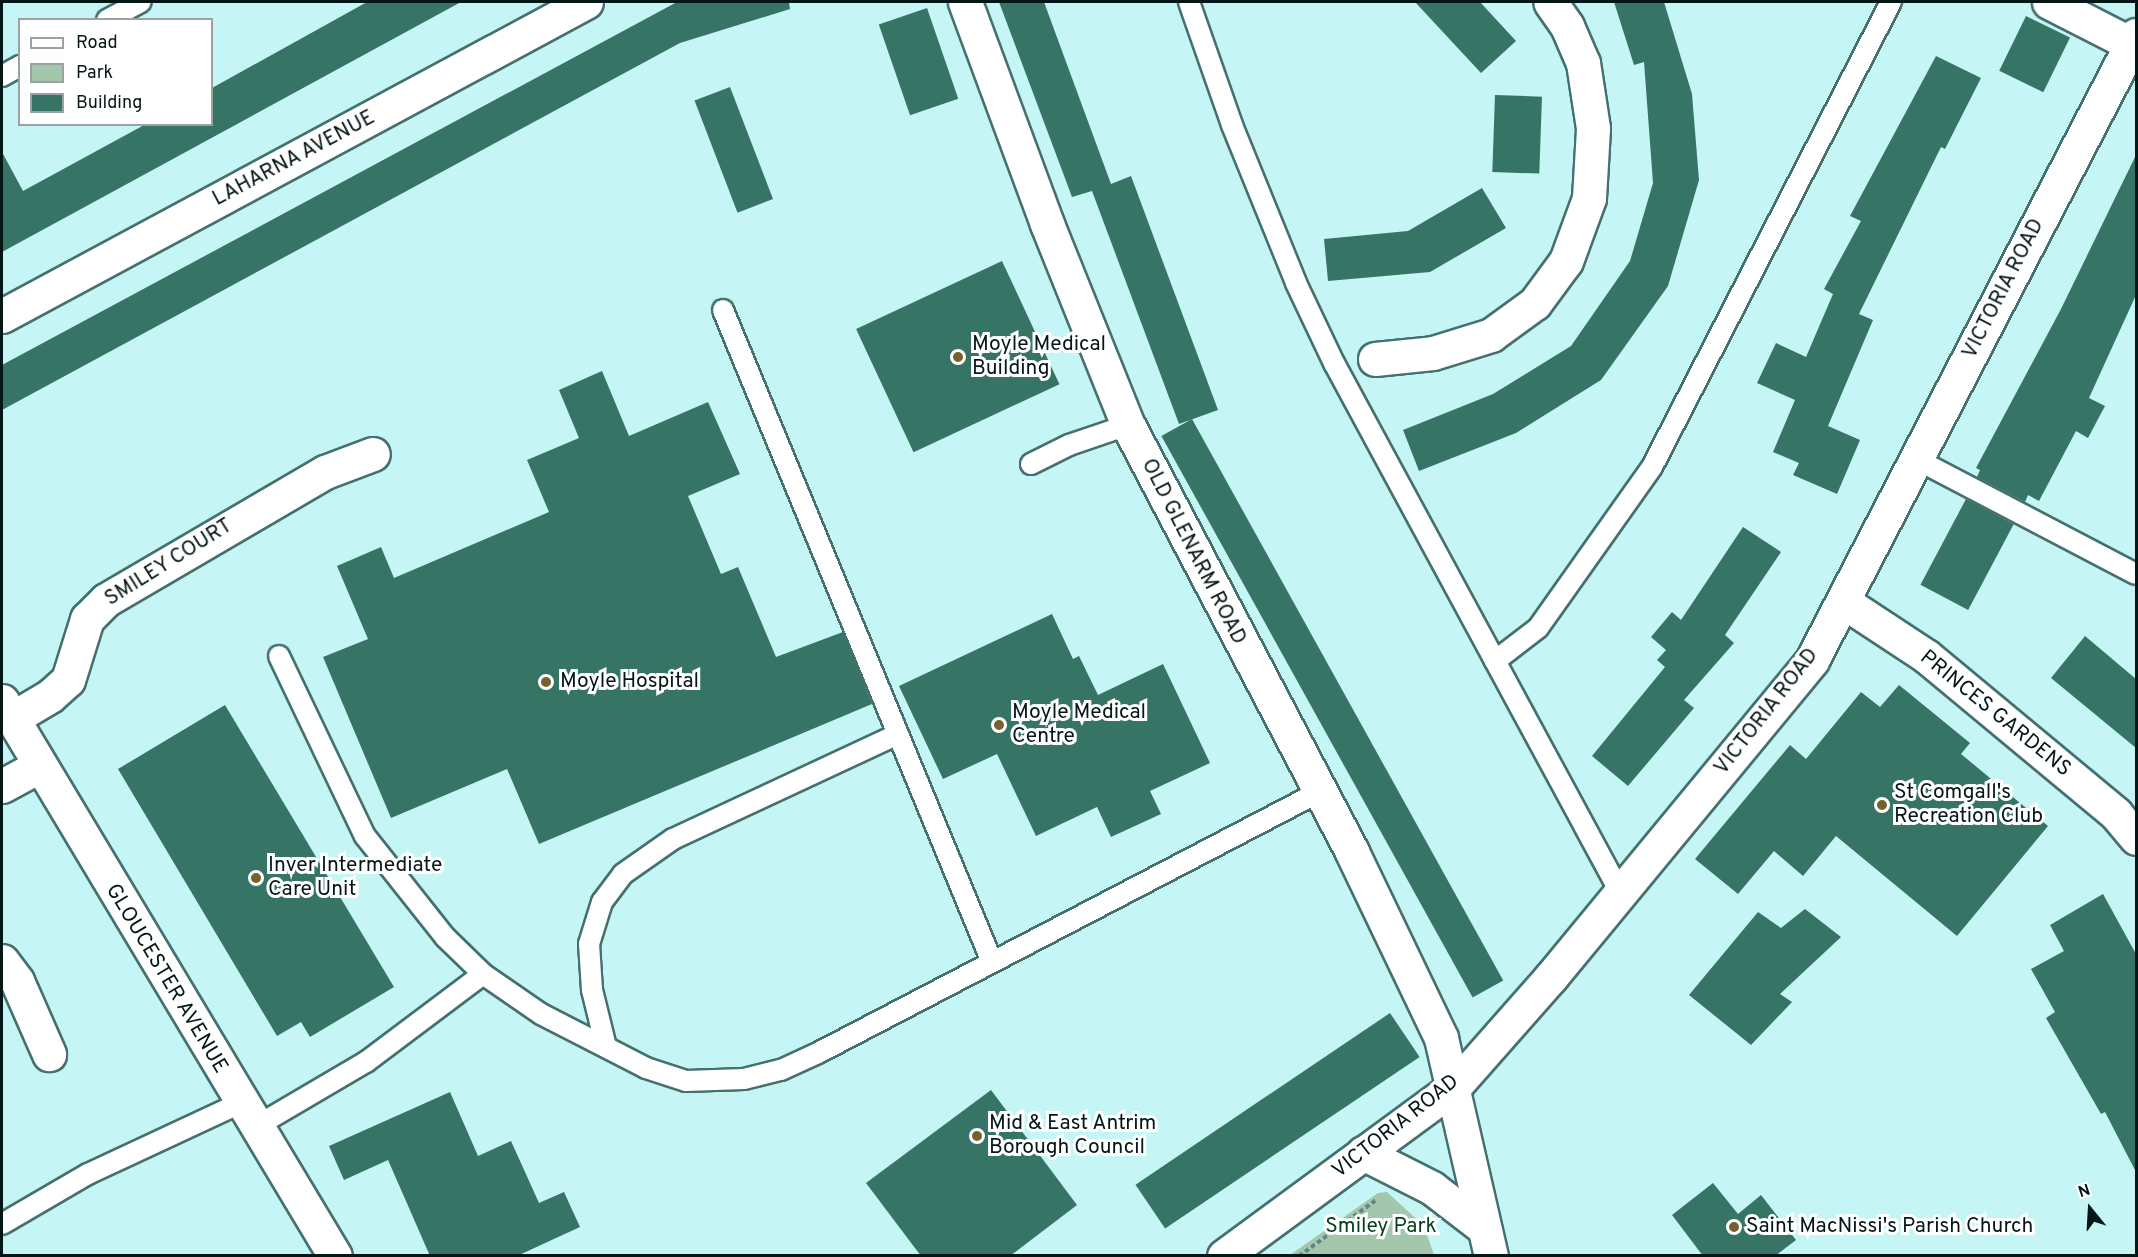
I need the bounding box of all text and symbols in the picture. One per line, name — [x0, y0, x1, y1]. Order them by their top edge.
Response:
legend — [18, 18, 213, 126]
text: Road — [76, 32, 118, 55]
text: Park — [76, 62, 113, 85]
text: Building — [76, 92, 142, 115]
street label: LAHARNA AVENUE — [208, 105, 380, 213]
street label: VICTORIA ROAD — [1958, 214, 2050, 364]
place label: Moyle Medical Building — [972, 332, 1106, 382]
marker: Moyle Medical Building — [949, 348, 967, 366]
street label: OLD GLENARM ROAD — [1135, 455, 1251, 649]
street label: SMILEY COURT — [100, 514, 238, 612]
street label: VICTORIA ROAD — [1709, 643, 1825, 781]
street label: PRINCES GARDENS — [1914, 645, 2076, 783]
place label: Moyle Hospital — [560, 669, 699, 695]
marker: Moyle Hospital — [537, 673, 555, 691]
place label: Moyle Medical Centre — [1012, 700, 1146, 750]
marker: Moyle Medical Centre — [990, 716, 1008, 734]
place label: St Comgall's Recreation Club — [1894, 780, 2043, 830]
marker: St Comgall's Recreation Club — [1875, 798, 1889, 812]
place label: Inver Intermediate Care Unit — [268, 853, 442, 903]
marker: Inver Intermediate Care Unit — [249, 871, 263, 885]
street label: GLOUCESTER AVENUE — [99, 879, 233, 1079]
street label: VICTORIA ROAD — [1327, 1069, 1465, 1185]
place label: Mid & East Antrim Borough Council — [989, 1111, 1157, 1161]
marker: Mid & East Antrim Borough Council — [970, 1129, 984, 1143]
north arrow — [2060, 1179, 2120, 1239]
text: N — [2076, 1181, 2093, 1203]
park label: Smiley Park — [1325, 1214, 1437, 1240]
place label: Saint MacNissi's Parish Church — [1746, 1214, 2033, 1240]
marker: Saint MacNissi's Parish Church — [1727, 1220, 1741, 1234]

